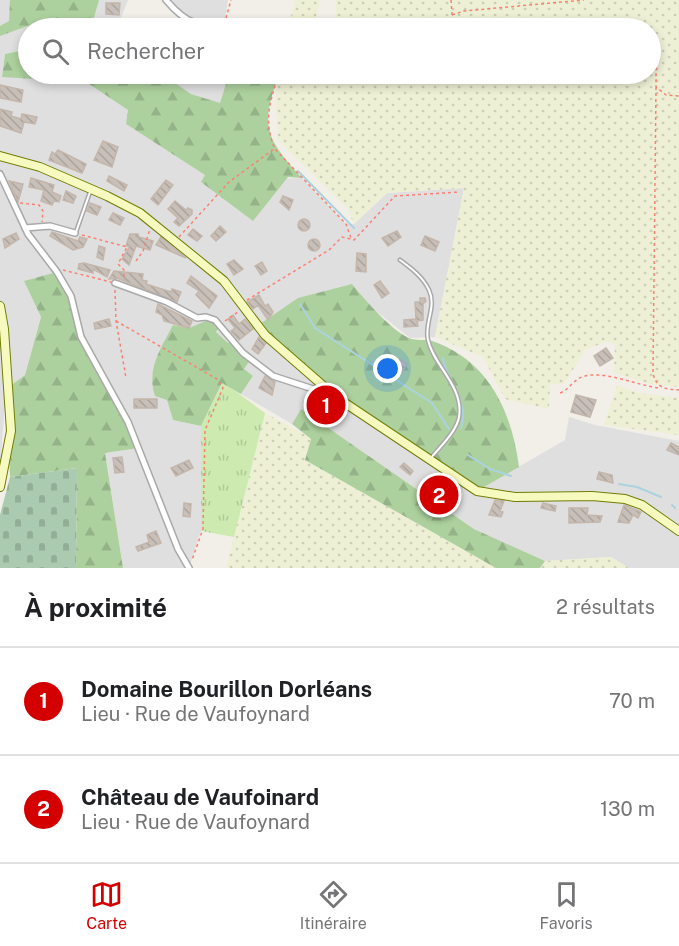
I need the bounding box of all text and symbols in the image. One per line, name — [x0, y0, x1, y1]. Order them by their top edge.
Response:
search box — [18, 18, 661, 84]
icon: search — [39, 35, 72, 68]
text: Rechercher — [87, 38, 205, 64]
your location — [373, 354, 402, 383]
pin: 1 — [306, 382, 346, 428]
pin: 2 — [420, 472, 458, 518]
text: À proximité — [24, 592, 167, 623]
text: 2 résultats — [556, 595, 655, 619]
text: Domaine Bourillon Dorléans — [81, 676, 372, 702]
text: 1 — [39, 689, 48, 713]
text: 70 m — [609, 689, 655, 713]
text: Lieu · Rue de Vaufoynard — [81, 702, 310, 726]
text: Château de Vaufoinard — [81, 784, 319, 810]
text: 2 — [37, 797, 50, 821]
text: 130 m — [600, 797, 655, 821]
text: Lieu · Rue de Vaufoynard — [81, 810, 310, 834]
tab: Carte — [86, 878, 127, 933]
tab: Itinéraire — [300, 878, 367, 933]
tab: Favoris — [539, 878, 593, 933]

